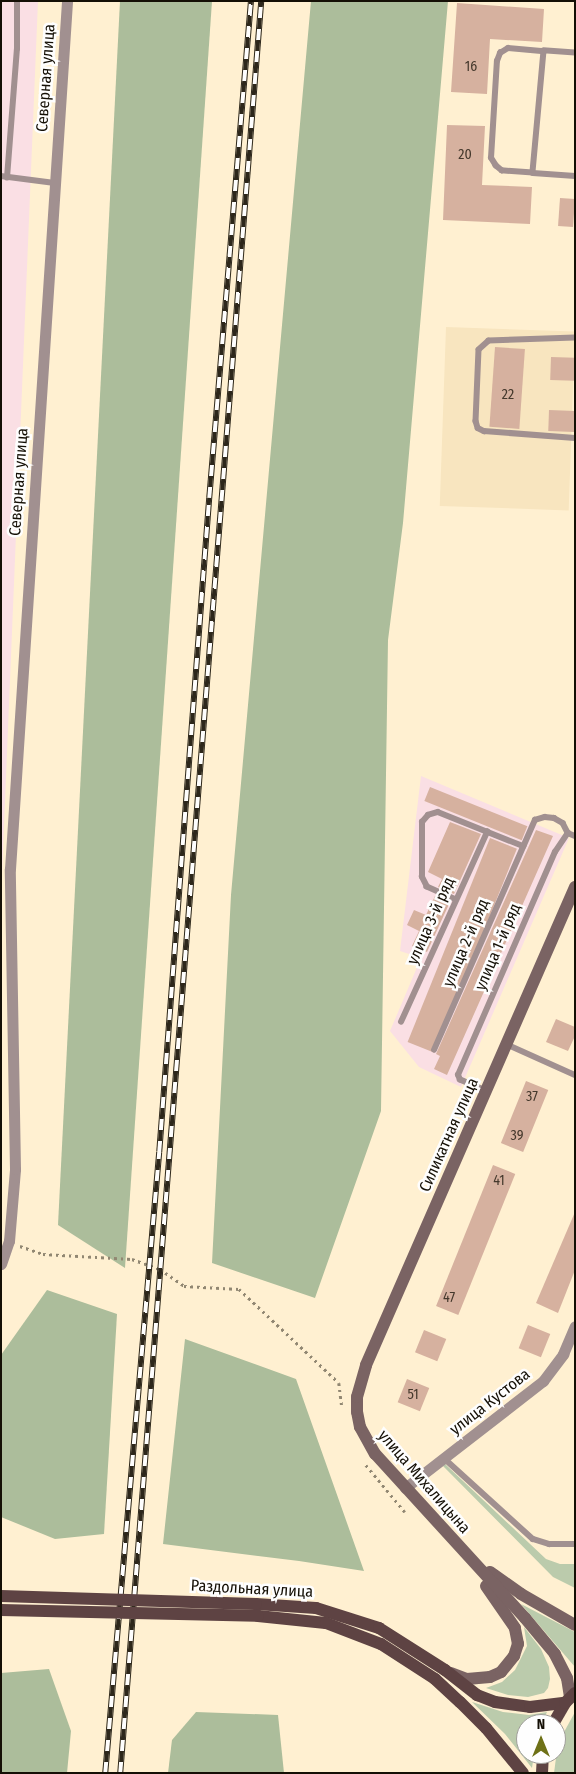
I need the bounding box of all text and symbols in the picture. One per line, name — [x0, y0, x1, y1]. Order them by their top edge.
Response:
street label: Северная улица — [33, 23, 59, 133]
house number: 16 — [465, 59, 477, 75]
house number: 20 — [458, 147, 472, 163]
house number: 22 — [502, 387, 514, 403]
street label: Северная улица — [6, 427, 32, 537]
street label: улица 3-й ряд — [403, 874, 459, 968]
street label: улица 2-й ряд — [439, 896, 493, 990]
street label: улица 1-й ряд — [471, 901, 525, 993]
street label: Силикатная улица — [415, 1075, 483, 1195]
house number: 37 — [526, 1089, 538, 1105]
house number: 39 — [511, 1128, 523, 1144]
house number: 41 — [493, 1173, 505, 1189]
house number: 47 — [443, 1290, 455, 1306]
street label: улица Кустова — [446, 1365, 534, 1439]
house number: 51 — [407, 1387, 419, 1403]
street label: улица Михалицына — [374, 1426, 474, 1538]
street label: Раздольная улица — [190, 1576, 314, 1602]
north arrow — [516, 1714, 566, 1764]
text: N — [537, 1716, 545, 1733]

